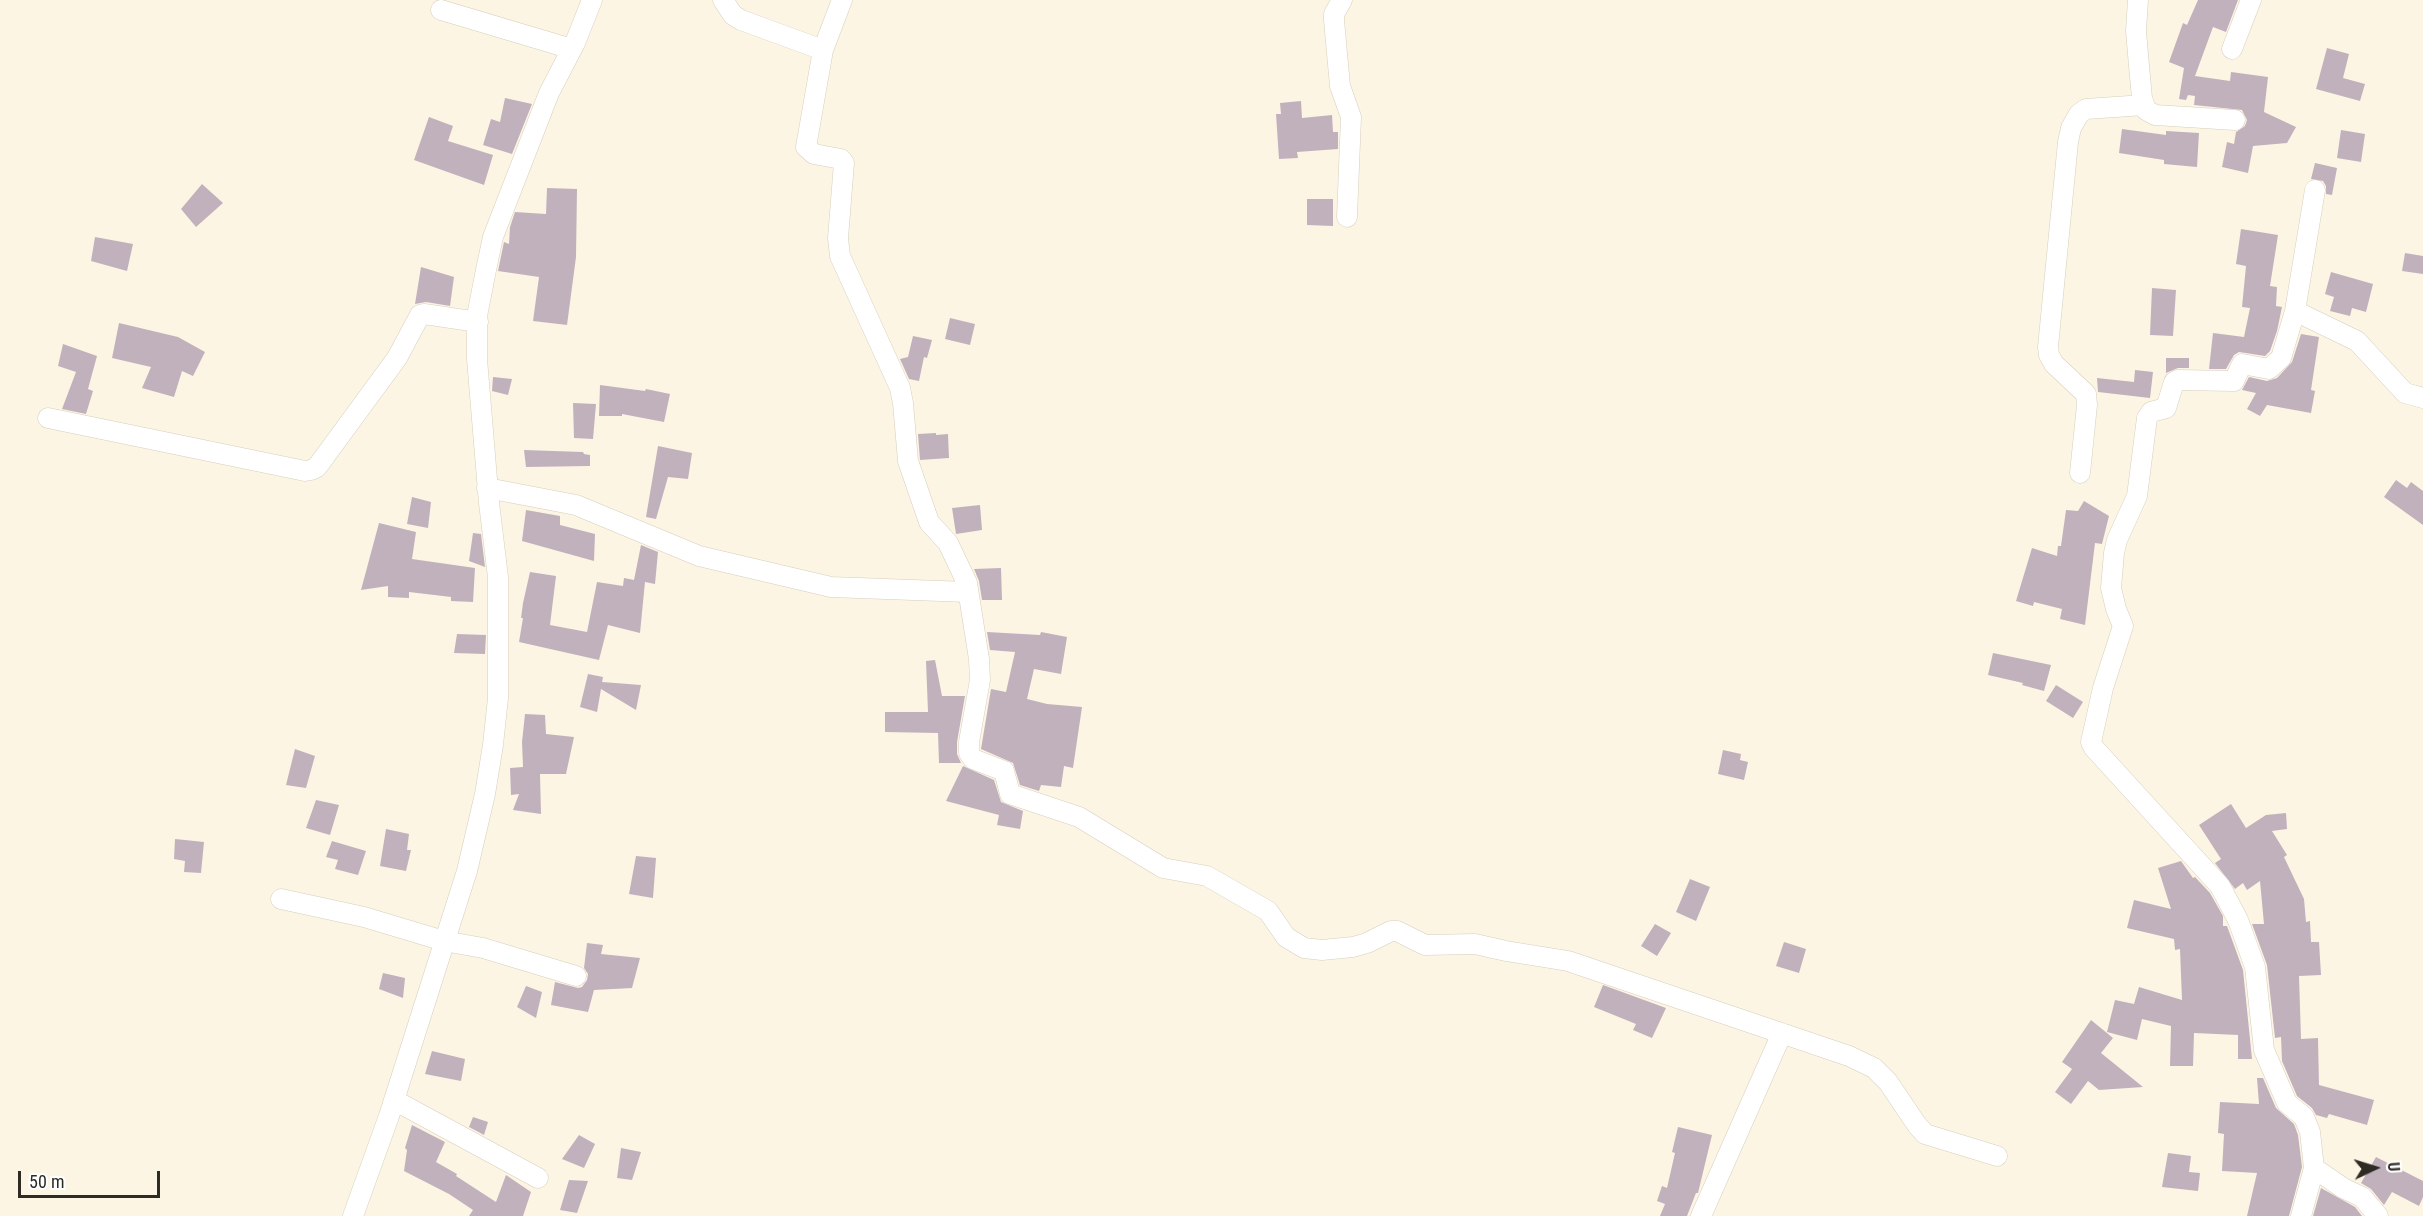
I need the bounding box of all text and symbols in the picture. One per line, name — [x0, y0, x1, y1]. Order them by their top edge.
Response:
north arrow — [2345, 1138, 2405, 1198]
scale bar — [21, 1159, 164, 1197]
text: U — [2384, 1161, 2403, 1172]
text: 50 m — [29, 1171, 64, 1192]

